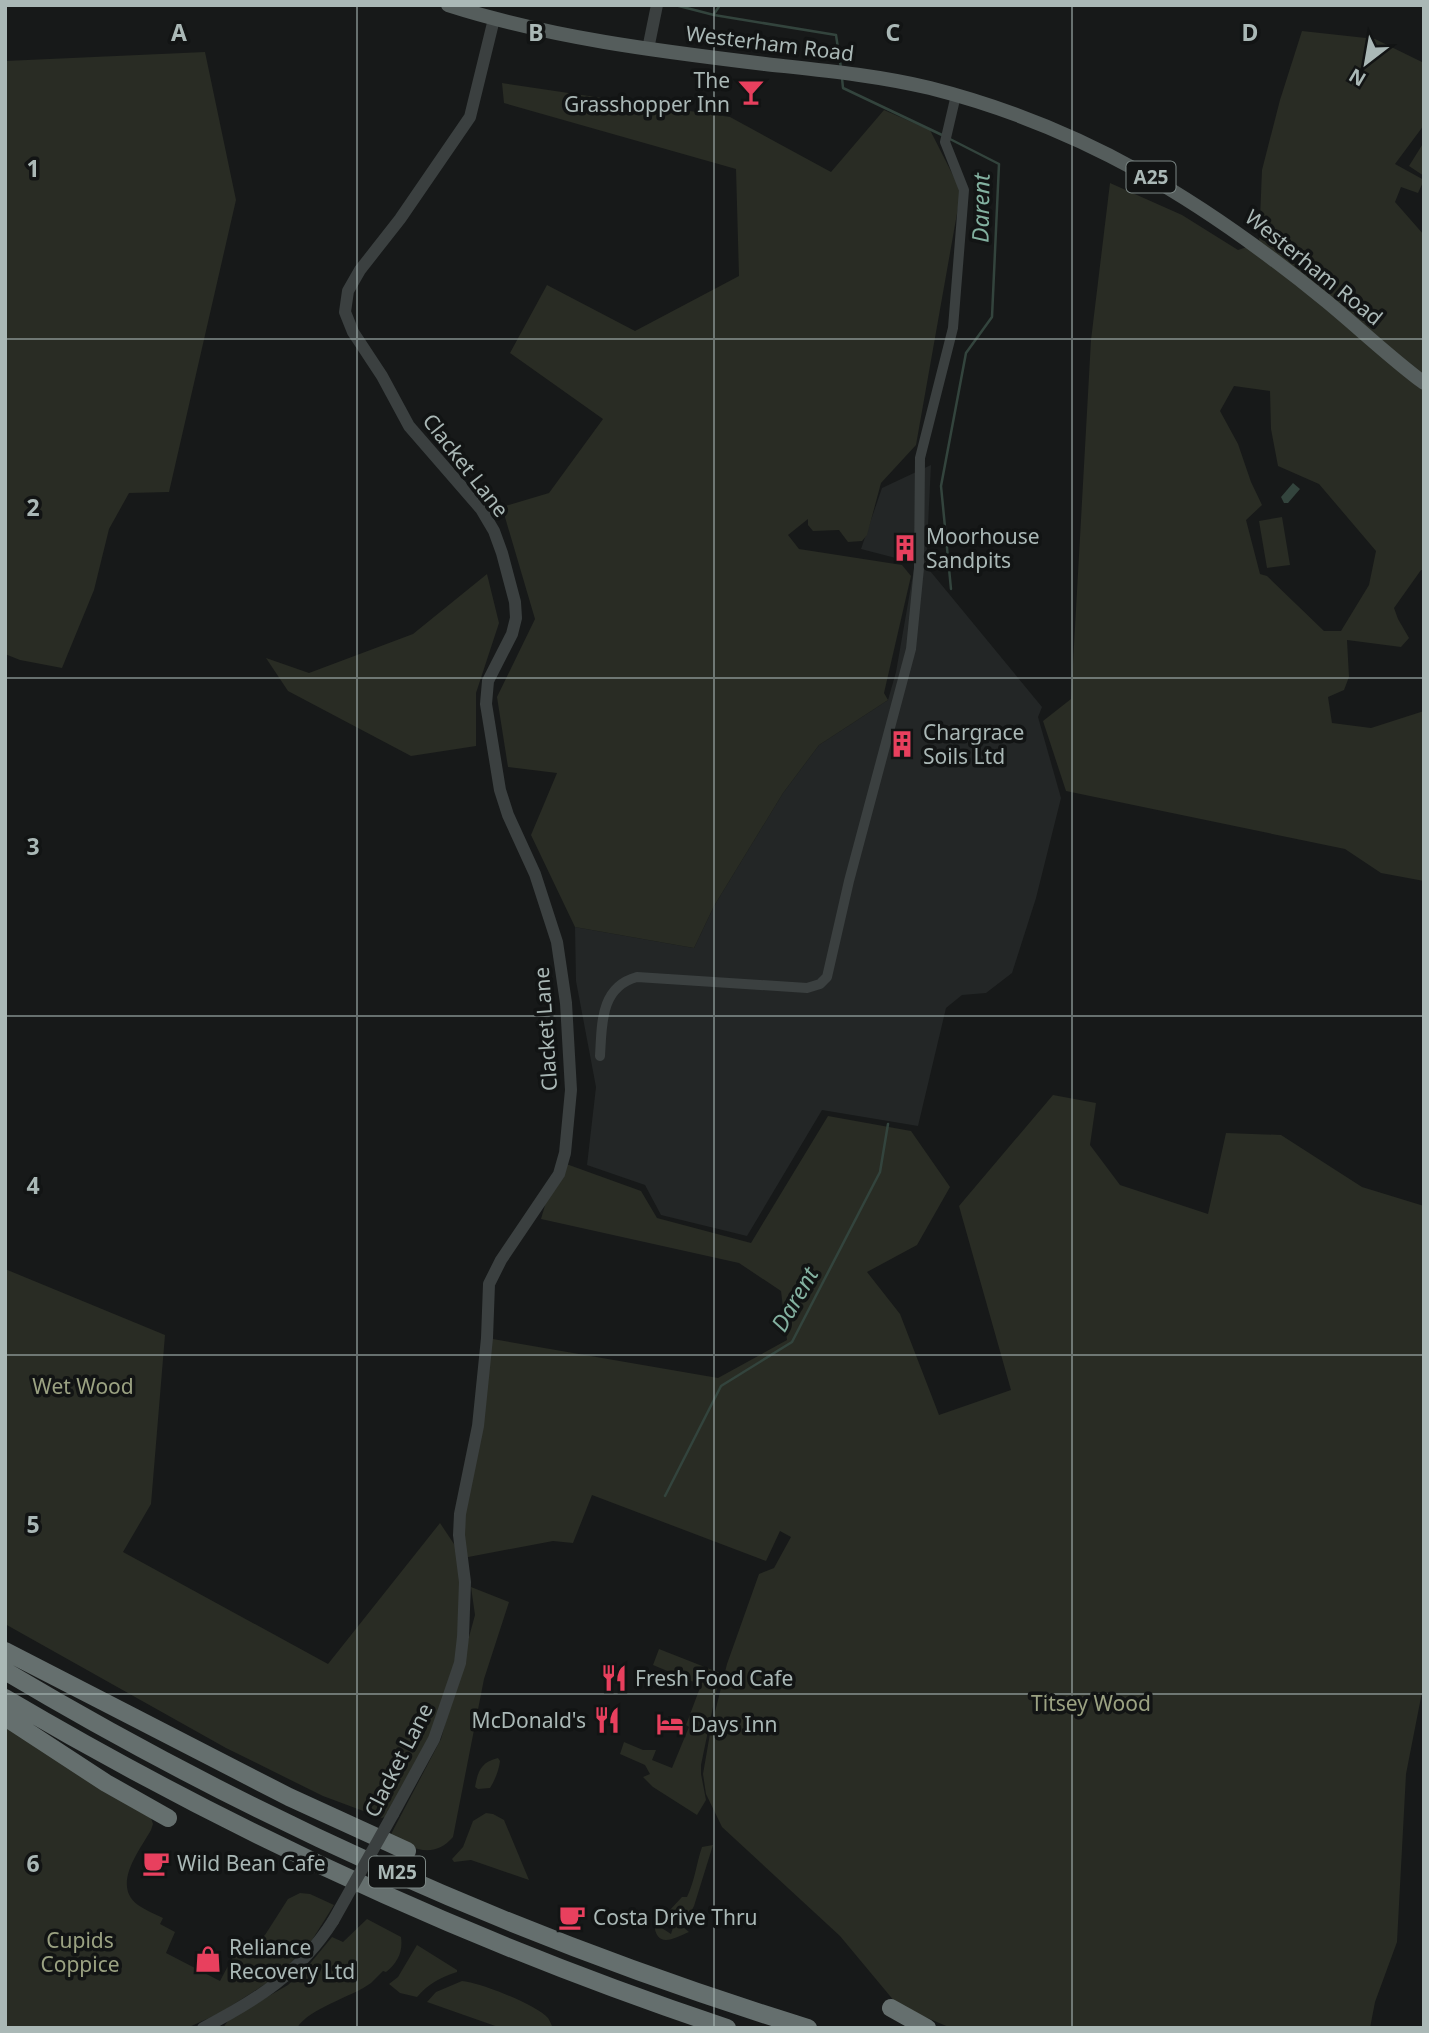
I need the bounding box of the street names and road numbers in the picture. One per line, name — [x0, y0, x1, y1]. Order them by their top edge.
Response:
street label: Westerham Road — [684, 19, 856, 67]
road number: A25 — [1126, 162, 1176, 192]
street label: Westerham Road — [1239, 203, 1389, 331]
street label: Clacket Lane — [417, 407, 515, 523]
street label: Clacket Lane — [527, 966, 563, 1092]
street label: Clacket Lane — [357, 1698, 439, 1822]
road number: M25 — [369, 1856, 425, 1888]

